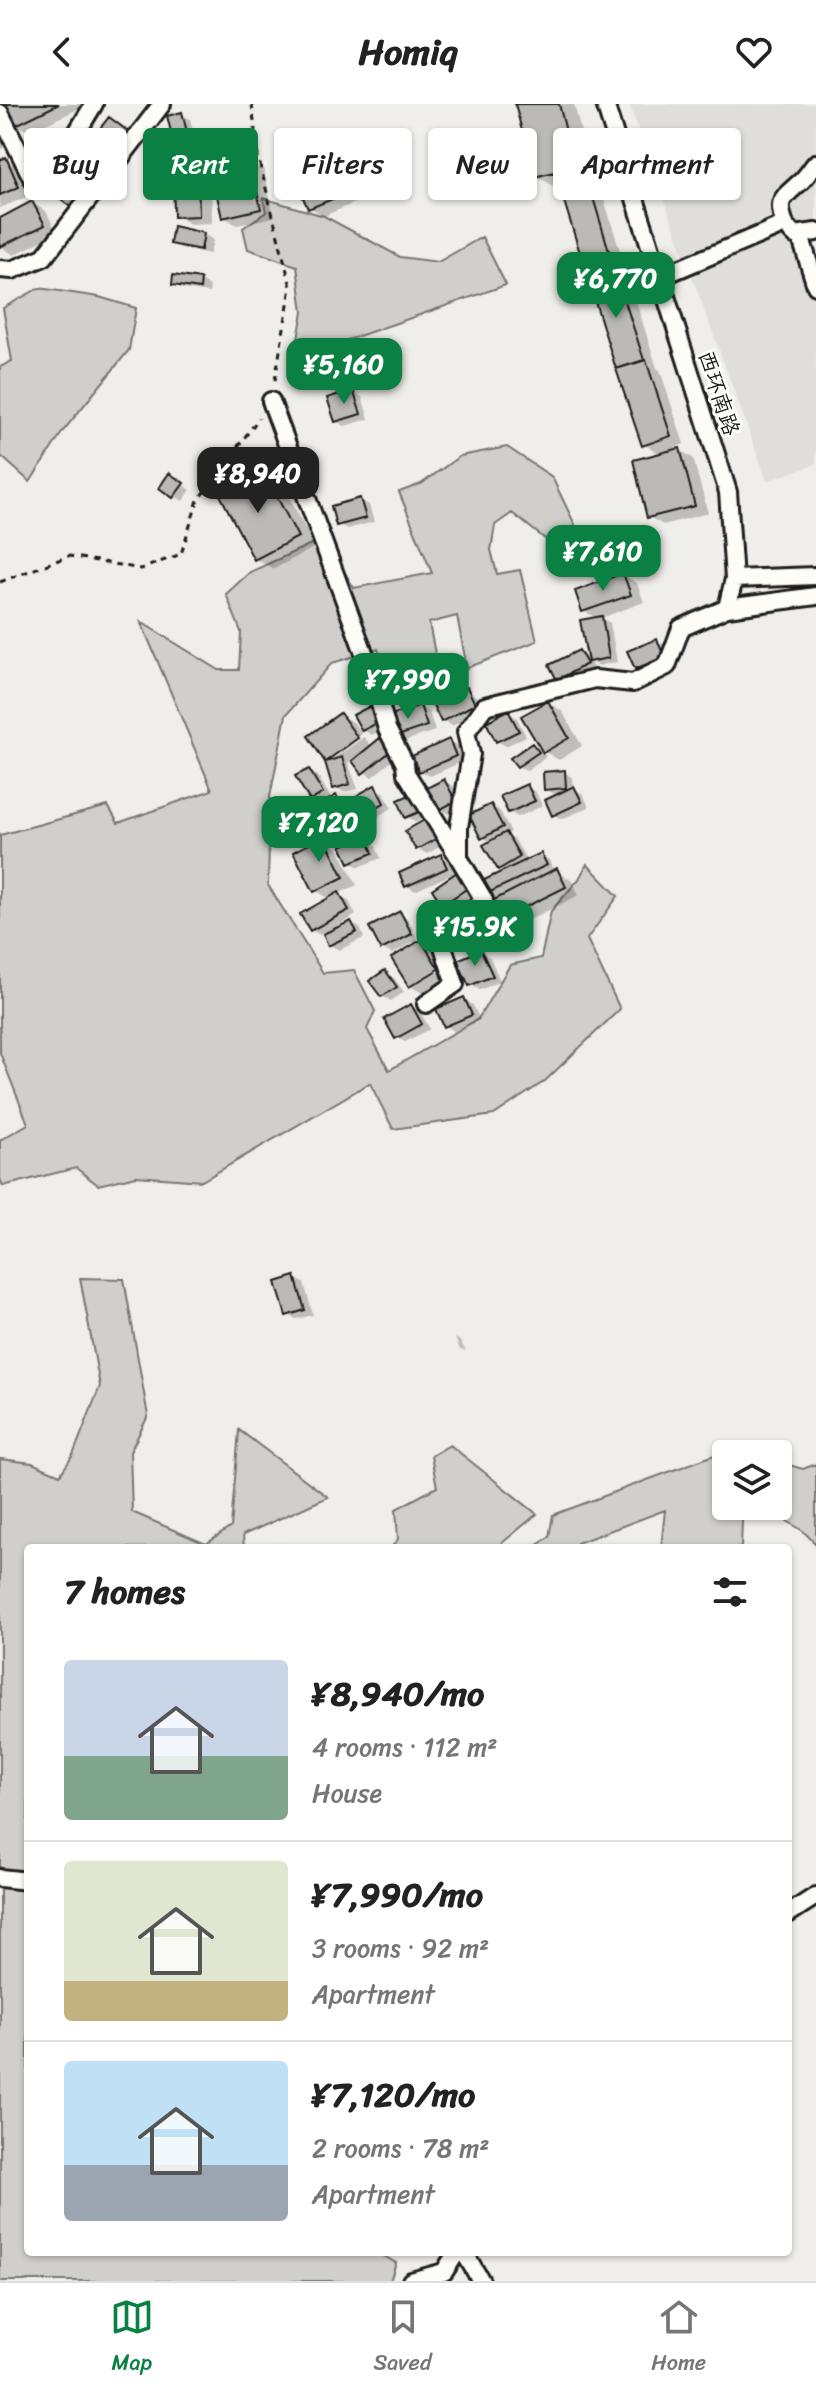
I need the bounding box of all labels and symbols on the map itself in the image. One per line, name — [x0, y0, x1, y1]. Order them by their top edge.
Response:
pin: ¥6,770 — [551, 252, 681, 320]
pin: ¥5,160 — [279, 338, 409, 406]
street label: 西环南路 — [687, 345, 751, 441]
pin: ¥8,940 — [193, 447, 323, 515]
pin: ¥7,610 — [538, 525, 668, 593]
pin: ¥7,990 — [343, 653, 473, 721]
pin: ¥7,120 — [254, 796, 384, 864]
pin: ¥15.9K — [410, 900, 540, 968]

